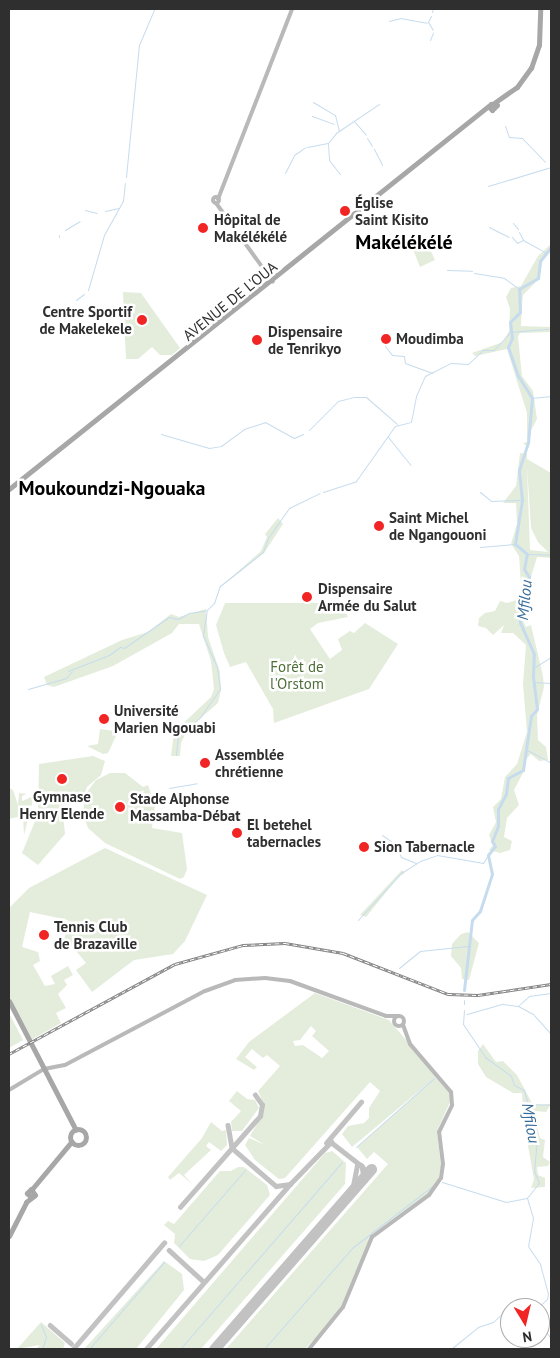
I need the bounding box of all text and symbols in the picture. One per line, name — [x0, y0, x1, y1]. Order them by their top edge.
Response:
place label: Église Saint Kisito — [355, 193, 429, 228]
marker: Église Saint Kisito — [339, 205, 351, 217]
place label: Hôpital de Makélékélé — [214, 210, 287, 245]
marker: Hôpital de Makélékélé — [196, 221, 210, 235]
district label: Makélékélé — [355, 230, 453, 254]
street label: AVENUE DE L'OUA — [179, 258, 281, 344]
place label: Centre Sportif de Makelekele — [39, 302, 132, 337]
marker: Centre Sportif de Makelekele — [136, 314, 148, 326]
place label: Dispensaire de Tenrikyo — [268, 322, 343, 357]
place label: Moudimba — [396, 330, 464, 348]
marker: Dispensaire de Tenrikyo — [250, 333, 264, 347]
marker: Moudimba — [380, 333, 392, 345]
district label: Moukoundzi-Ngouaka — [18, 476, 206, 500]
place label: Saint Michel de Ngangouoni — [389, 508, 486, 543]
marker: Saint Michel de Ngangouoni — [373, 520, 385, 532]
place label: Dispensaire Armée du Salut — [318, 579, 416, 614]
water label: Mfilou — [512, 579, 536, 621]
marker: Dispensaire Armée du Salut — [300, 590, 314, 604]
park label: Forêt de l'Orstom — [270, 657, 324, 692]
place label: Université Marien Ngouabi — [114, 701, 216, 736]
marker: Université Marien Ngouabi — [98, 713, 110, 725]
place label: Assemblée chrétienne — [215, 745, 284, 780]
marker: Assemblée chrétienne — [199, 757, 211, 769]
marker: Gymnase Henry Elende — [56, 773, 68, 785]
place label: Gymnase Henry Elende — [19, 787, 105, 822]
place label: Stade Alphonse Massamba-Débat — [130, 789, 241, 824]
marker: Stade Alphonse Massamba-Débat — [114, 801, 126, 813]
place label: El betehel tabernacles — [247, 815, 321, 850]
marker: El betehel tabernacles — [231, 827, 243, 839]
place label: Sion Tabernacle — [374, 838, 475, 856]
marker: Sion Tabernacle — [358, 841, 370, 853]
place label: Tennis Club de Brazaville — [54, 917, 137, 952]
marker: Tennis Club de Brazaville — [38, 929, 50, 941]
water label: Mfilou — [518, 1101, 544, 1145]
north arrow — [500, 1298, 550, 1348]
text: N — [521, 1327, 533, 1346]

